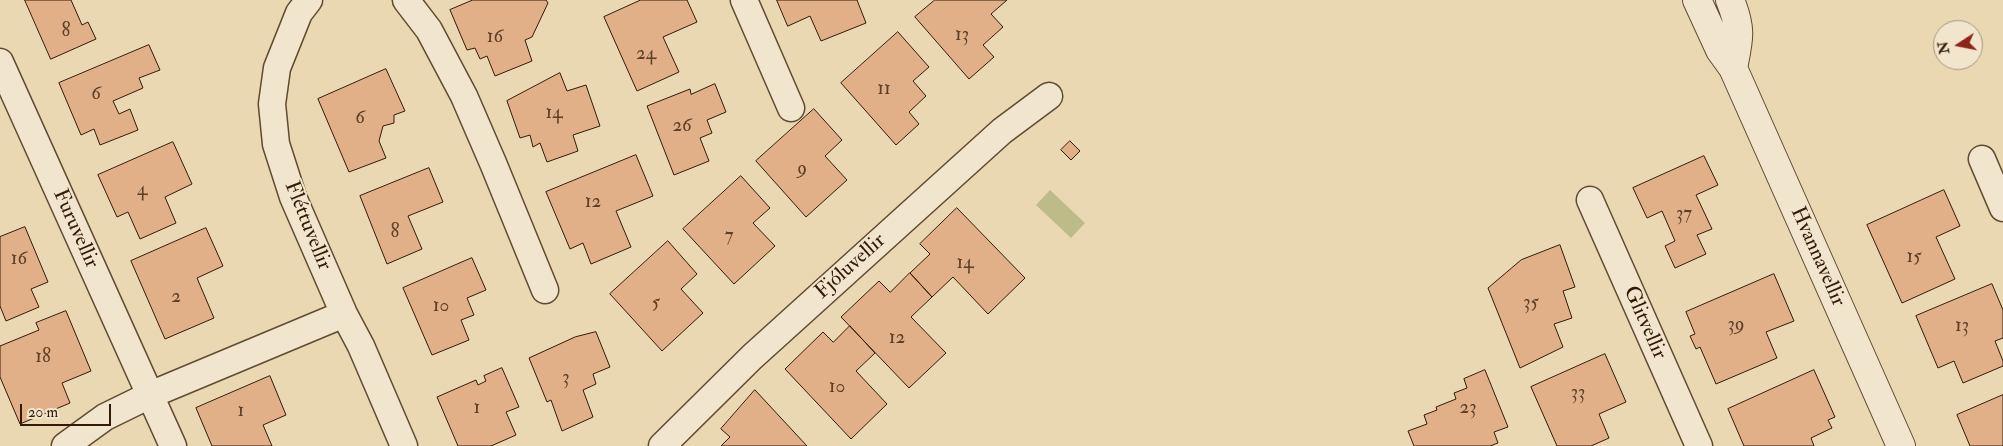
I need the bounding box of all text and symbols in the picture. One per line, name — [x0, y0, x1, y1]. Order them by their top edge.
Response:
north arrow — [1933, 20, 1983, 70]
house number: 8 — [62, 21, 70, 43]
house number: 13 — [955, 25, 969, 47]
house number: 16 — [487, 27, 503, 49]
text: N — [1934, 40, 1953, 56]
house number: 24 — [636, 44, 656, 66]
house number: 11 — [877, 79, 891, 101]
house number: 6 — [91, 84, 101, 106]
house number: 14 — [545, 103, 563, 125]
house number: 6 — [355, 108, 365, 130]
house number: 26 — [672, 116, 692, 138]
house number: 9 — [797, 159, 807, 181]
street label: Fléttuvellir — [278, 178, 336, 274]
house number: 4 — [137, 180, 147, 202]
street label: Furuvellir — [46, 185, 104, 273]
house number: 12 — [585, 192, 601, 214]
street label: Hvannavellir — [1784, 203, 1850, 311]
house number: 37 — [1676, 204, 1692, 226]
house number: 8 — [391, 222, 399, 244]
house number: 7 — [725, 226, 733, 248]
street label: Fjóluvellir — [811, 229, 891, 305]
house number: 15 — [1906, 247, 1922, 269]
house number: 16 — [11, 249, 27, 271]
house number: 14 — [956, 253, 974, 275]
street label: Glitvellir — [1617, 283, 1671, 363]
house number: 2 — [171, 287, 181, 309]
house number: 5 — [652, 293, 660, 315]
house number: 35 — [1523, 293, 1539, 315]
house number: 10 — [433, 296, 449, 318]
house number: 39 — [1727, 315, 1745, 337]
house number: 13 — [1955, 316, 1969, 338]
house number: 12 — [889, 328, 905, 350]
house number: 18 — [35, 347, 51, 369]
house number: 3 — [562, 368, 570, 390]
house number: 10 — [829, 377, 845, 399]
house number: 33 — [1571, 383, 1585, 405]
scale bar — [22, 394, 114, 426]
house number: 1 — [474, 398, 480, 420]
house number: 23 — [1460, 398, 1476, 420]
house number: 1 — [238, 401, 244, 423]
text: 20 m — [28, 403, 58, 422]

